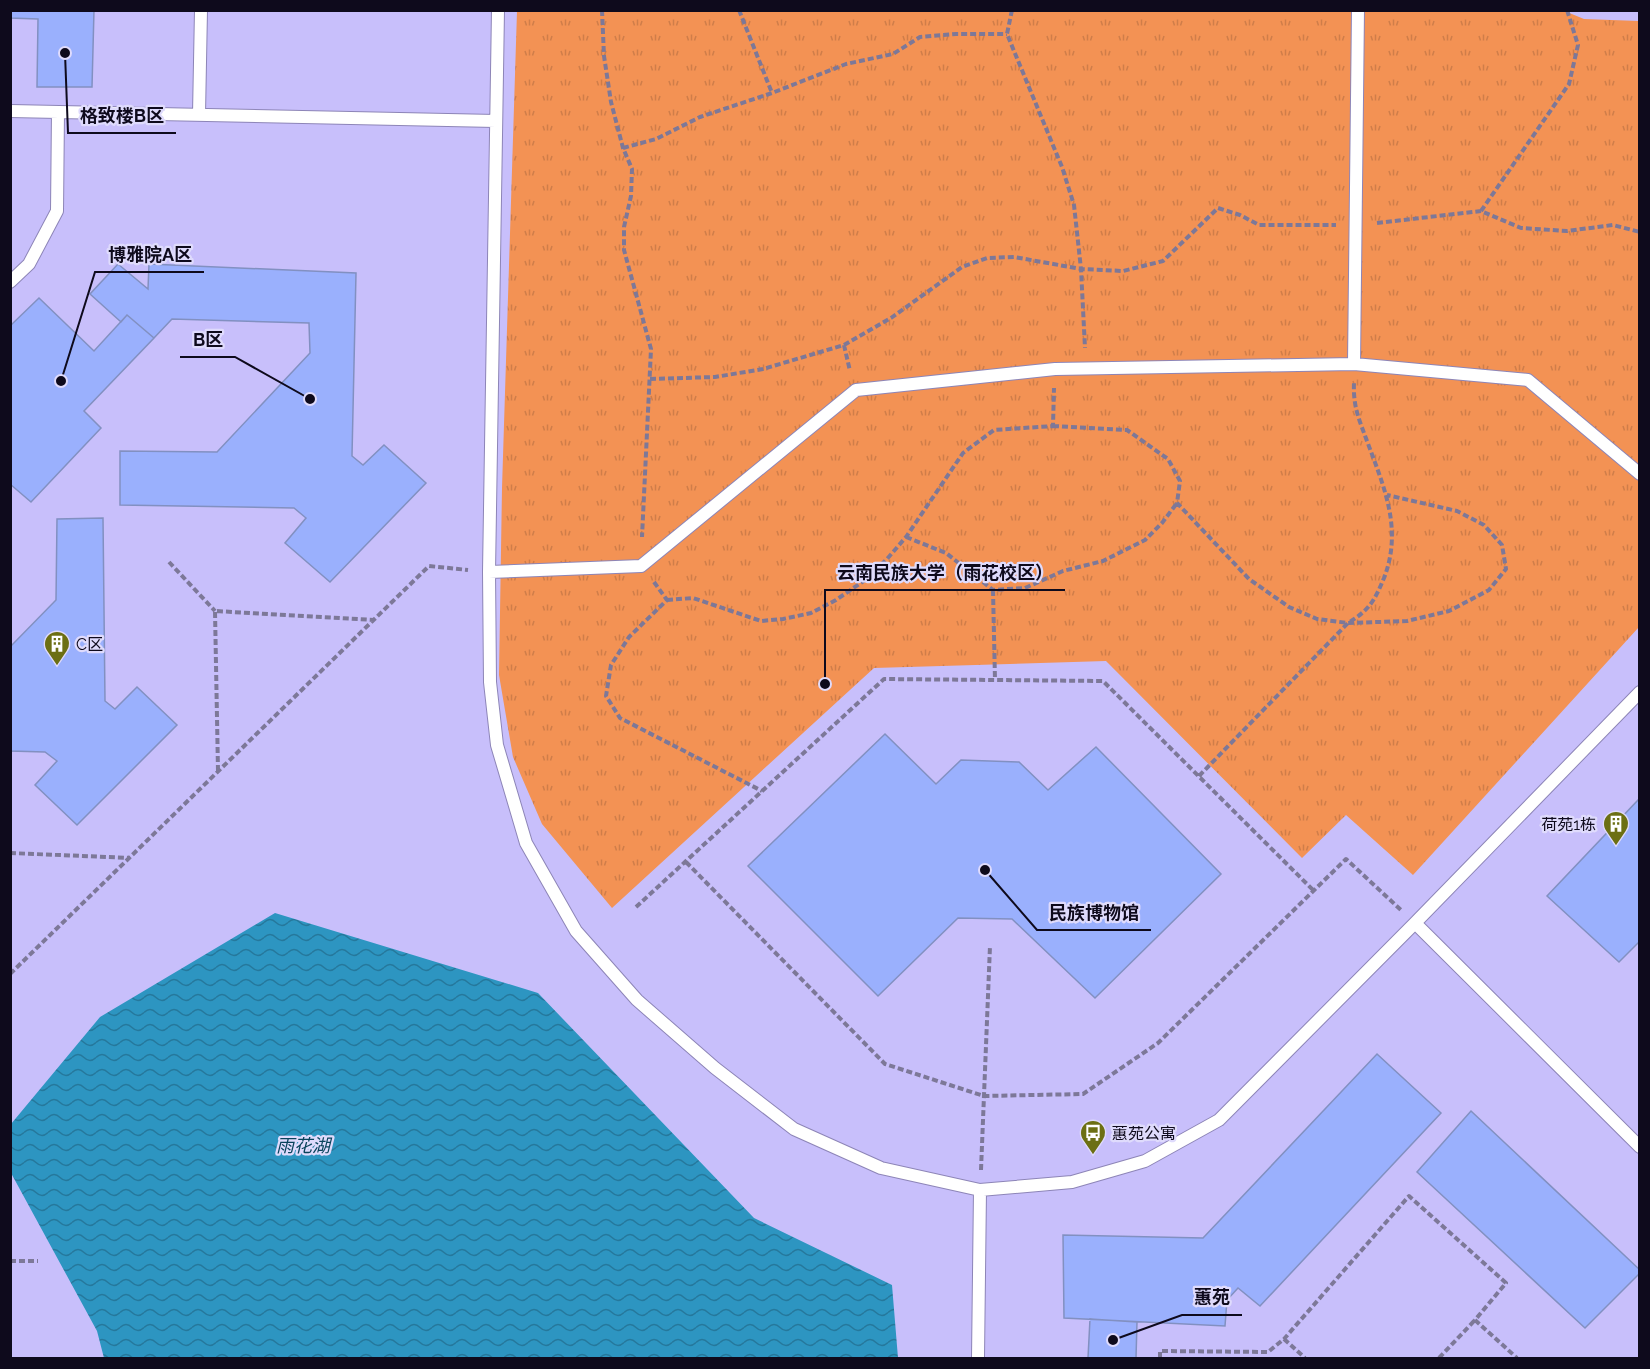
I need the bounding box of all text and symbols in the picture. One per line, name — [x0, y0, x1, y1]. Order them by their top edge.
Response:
callout: 格致楼B区 — [68, 97, 176, 133]
text: 格致楼B区 — [80, 105, 164, 126]
callout: 博雅院A区 — [95, 236, 204, 272]
text: 博雅院A区 — [108, 244, 192, 265]
callout: B区 — [180, 321, 235, 357]
text: B区 — [193, 329, 223, 350]
callout: 云南民族大学（雨花校区） — [825, 554, 1065, 590]
text: 云南民族大学（雨花校区） — [837, 562, 1053, 583]
building icon: C区 — [42, 629, 72, 667]
place label: C区 — [76, 635, 103, 654]
building icon: 荷苑1栋 — [1601, 809, 1631, 847]
place label: 荷苑1栋 — [1541, 815, 1596, 834]
callout: 民族博物馆 — [1037, 894, 1151, 930]
text: 民族博物馆 — [1049, 902, 1139, 923]
bus stop icon: 蕙苑公寓 — [1078, 1118, 1108, 1156]
place label: 蕙苑公寓 — [1112, 1124, 1176, 1143]
water label: 雨花湖 — [276, 1135, 333, 1156]
callout: 蕙苑 — [1182, 1279, 1242, 1315]
text: 蕙苑 — [1194, 1286, 1230, 1307]

